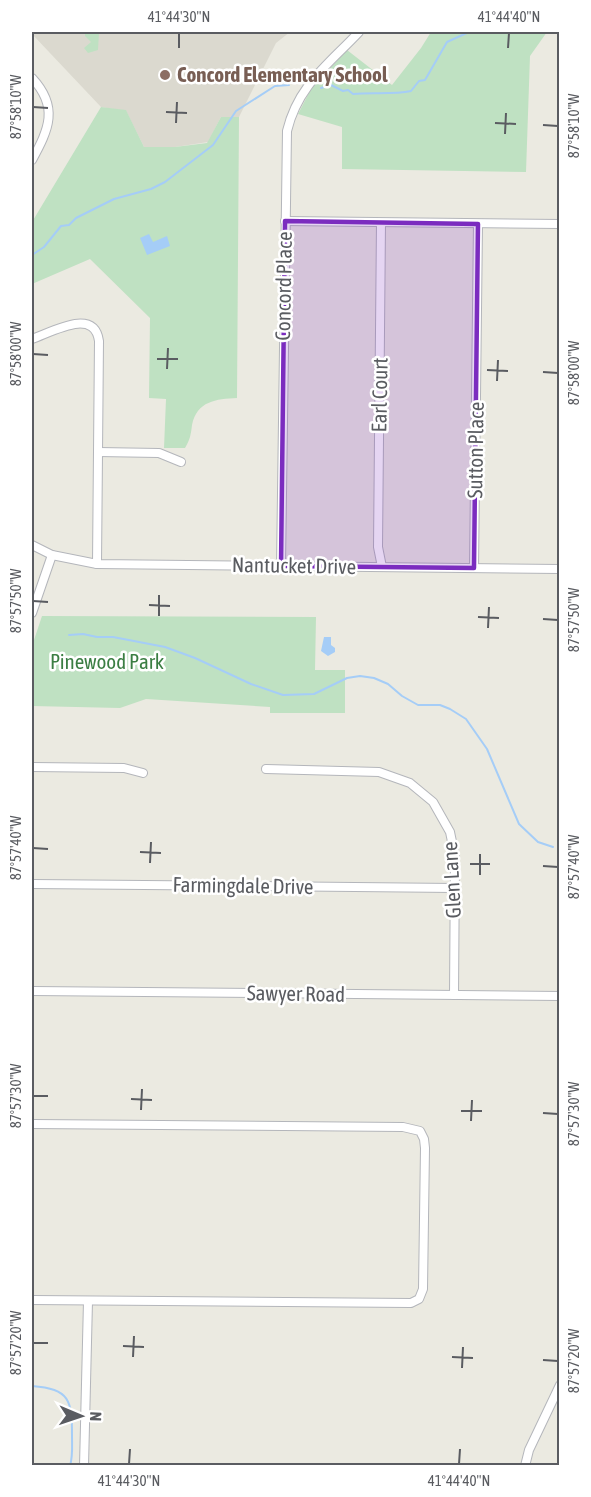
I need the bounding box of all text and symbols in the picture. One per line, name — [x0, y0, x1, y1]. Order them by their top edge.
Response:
text: 41°44'30"N — [148, 8, 210, 25]
text: 41°44'40"N — [478, 8, 540, 25]
place label: Concord Elementary School — [177, 62, 388, 86]
marker: Concord Elementary School — [158, 68, 172, 82]
text: 87°58'10"W — [7, 75, 24, 139]
text: 87°58'10"W — [565, 94, 582, 158]
street label: Concord Place — [270, 231, 296, 341]
text: 87°58'00"W — [7, 322, 24, 386]
text: 87°58'00"W — [565, 341, 582, 405]
street label: Earl Court — [366, 357, 392, 433]
street label: Sutton Place — [462, 401, 488, 499]
street label: Nantucket Drive — [232, 552, 356, 578]
text: 87°57'50"W — [7, 569, 24, 633]
text: 87°57'50"W — [565, 588, 582, 652]
park label: Pinewood Park — [50, 649, 164, 673]
text: 87°57'40"W — [7, 816, 24, 880]
text: 87°57'40"W — [565, 835, 582, 899]
street label: Glen Lane — [437, 841, 465, 919]
street label: Farmingdale Drive — [172, 872, 314, 898]
street label: Sawyer Road — [247, 980, 345, 1006]
text: 87°57'30"W — [7, 1064, 24, 1128]
text: 87°57'30"W — [565, 1082, 582, 1146]
text: 87°57'20"W — [7, 1311, 24, 1375]
text: 87°57'20"W — [565, 1329, 582, 1393]
north arrow — [51, 1386, 111, 1446]
text: N — [87, 1411, 105, 1422]
text: 41°44'30"N — [98, 1472, 160, 1489]
text: 41°44'40"N — [428, 1472, 490, 1489]

